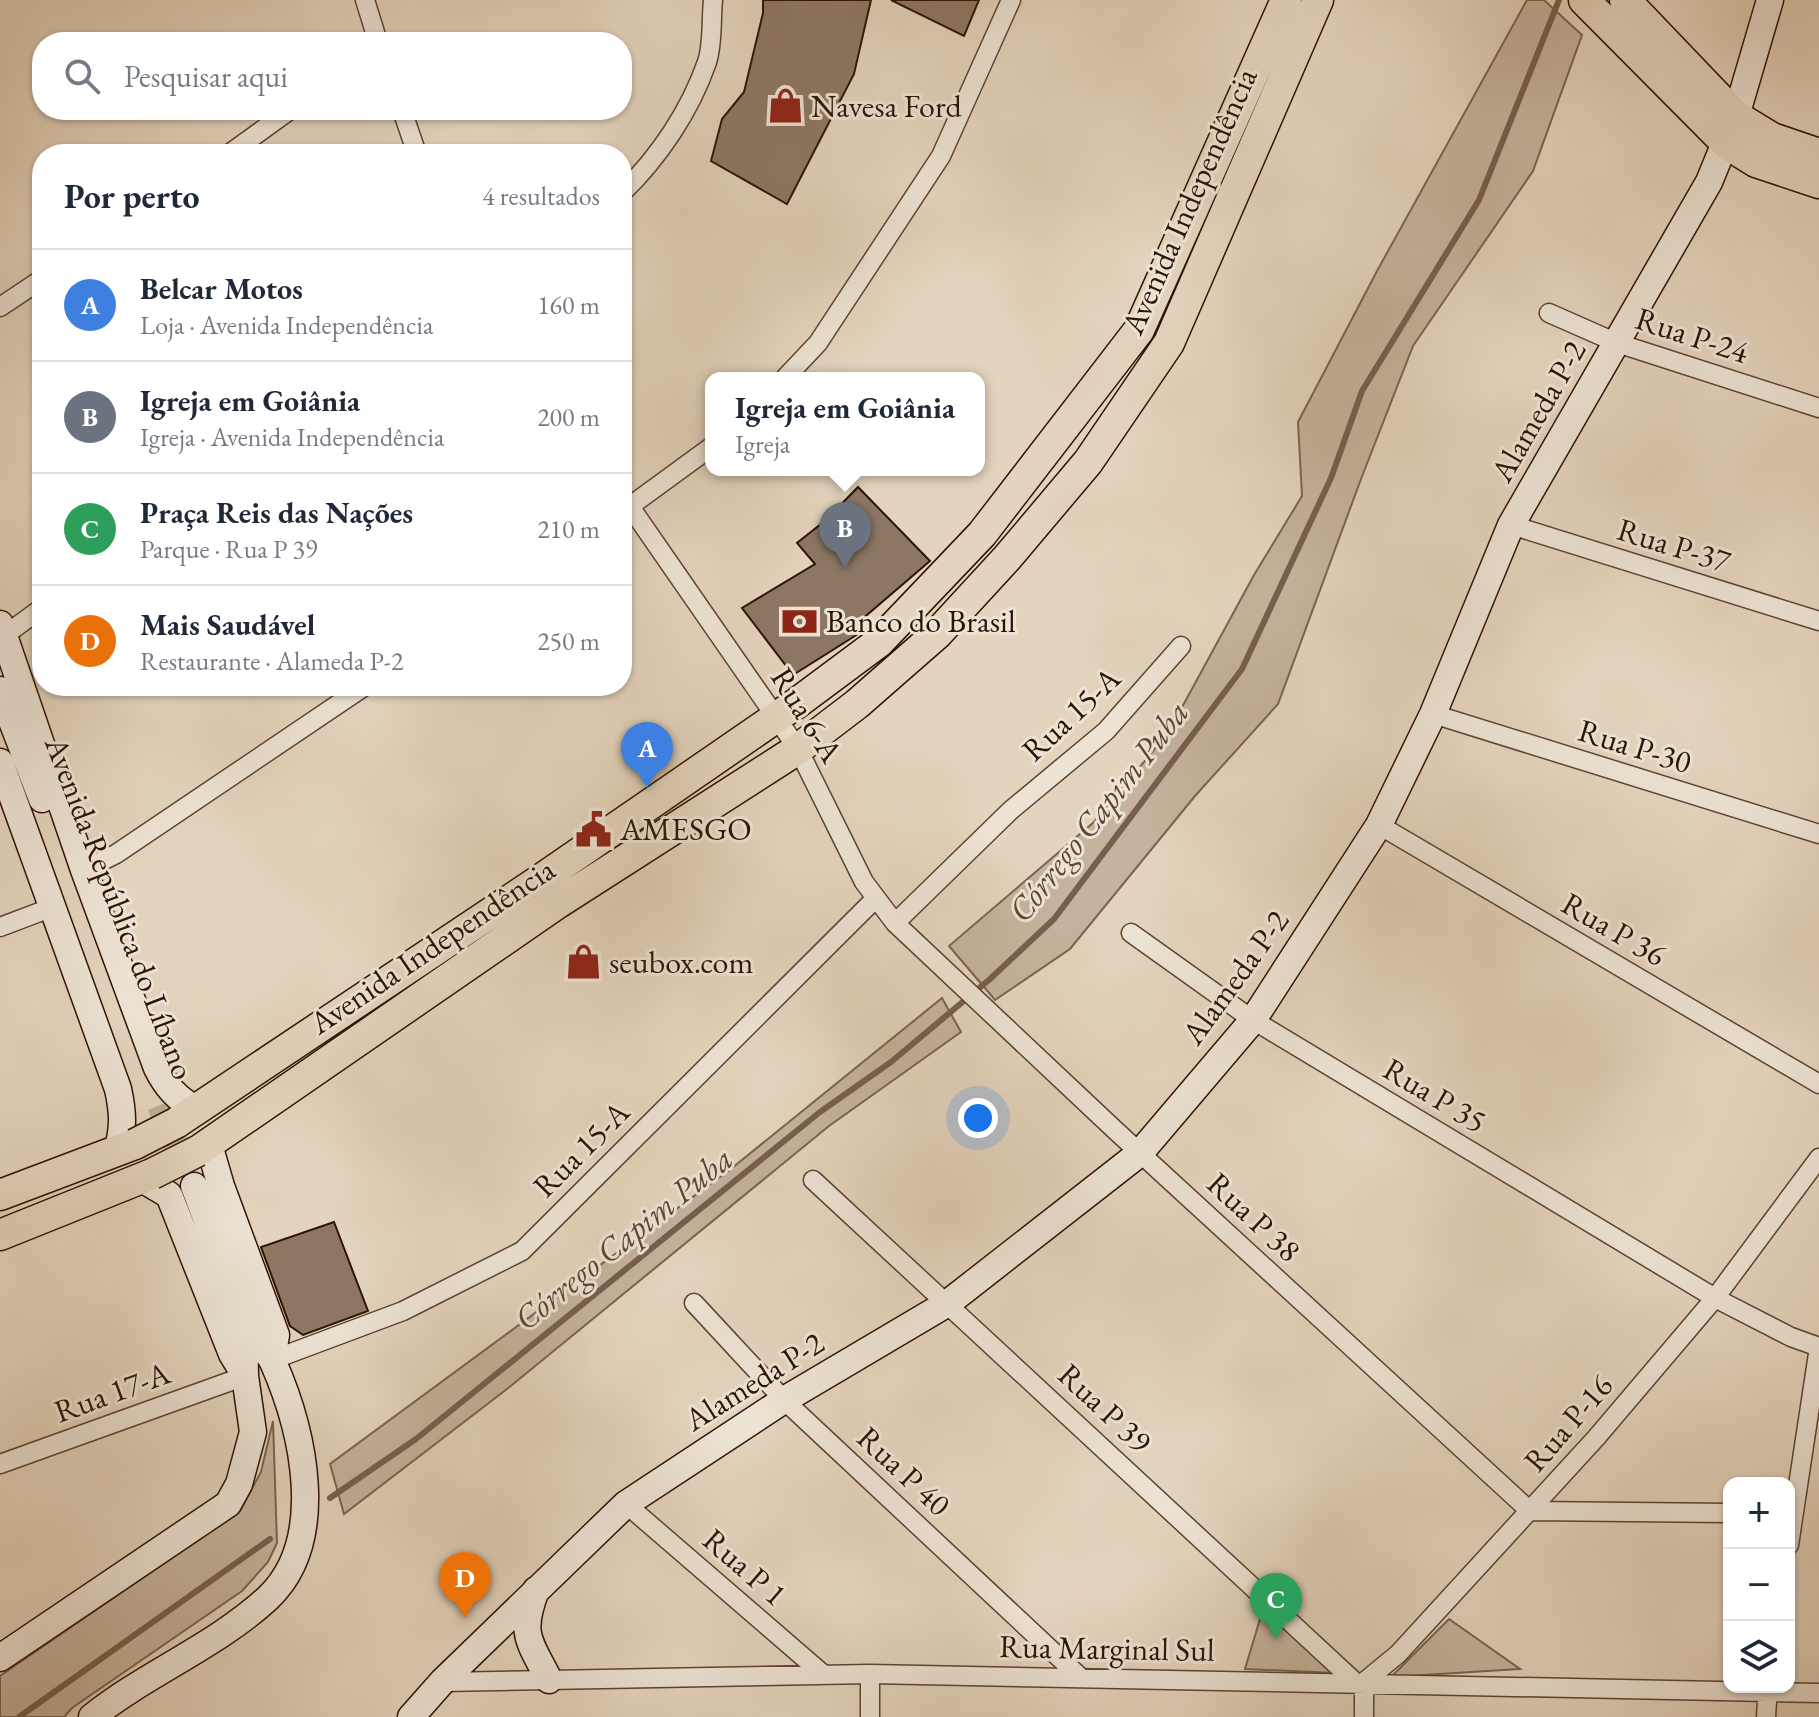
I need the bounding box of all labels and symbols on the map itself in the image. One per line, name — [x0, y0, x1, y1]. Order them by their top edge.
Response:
street label: Avenida Independência — [1111, 61, 1267, 342]
place label: Navesa Ford — [811, 85, 963, 127]
shop icon: Navesa Ford — [766, 87, 804, 125]
street label: Rua P-24 — [1630, 297, 1754, 373]
street label: Alameda P-2 — [1480, 332, 1596, 490]
pin: B — [819, 502, 871, 568]
street label: Rua P-37 — [1612, 508, 1736, 582]
place label: Banco do Brasil — [826, 600, 1016, 642]
bank icon: Banco do Brasil — [781, 602, 819, 640]
street label: Rua 15-A — [1013, 657, 1130, 770]
street label: Rua 6-A — [761, 659, 853, 771]
water label: Córrego Capim Puba — [998, 691, 1198, 931]
street label: Rua P-30 — [1573, 709, 1697, 783]
pin: A — [621, 722, 673, 788]
street label: Avenida República do Líbano — [35, 730, 205, 1085]
place label: AMESGO — [619, 808, 752, 850]
public building icon: AMESGO — [575, 810, 613, 848]
street label: Avenida Independência — [300, 848, 563, 1044]
street label: Rua P 36 — [1554, 882, 1674, 976]
street label: Alameda P-2 — [1171, 901, 1298, 1054]
place label: seubox.com — [609, 941, 753, 983]
shop icon: seubox.com — [564, 943, 602, 981]
street label: Rua P 35 — [1375, 1048, 1495, 1142]
street label: Rua 15-A — [524, 1091, 639, 1206]
your location — [958, 1098, 998, 1138]
water label: Córrego Capim Puba — [505, 1136, 741, 1340]
street label: Rua P 38 — [1198, 1163, 1310, 1271]
street label: Alameda P-2 — [676, 1321, 832, 1441]
street label: Rua 17-A — [48, 1351, 177, 1432]
street label: Rua P 39 — [1049, 1354, 1161, 1462]
street label: Rua P-16 — [1514, 1365, 1622, 1481]
street label: Rua P 40 — [848, 1417, 960, 1525]
street label: Rua P 1 — [694, 1519, 796, 1615]
pin: D — [439, 1552, 491, 1618]
pin: C — [1250, 1573, 1302, 1639]
street label: Rua Marginal Sul — [999, 1625, 1215, 1671]

